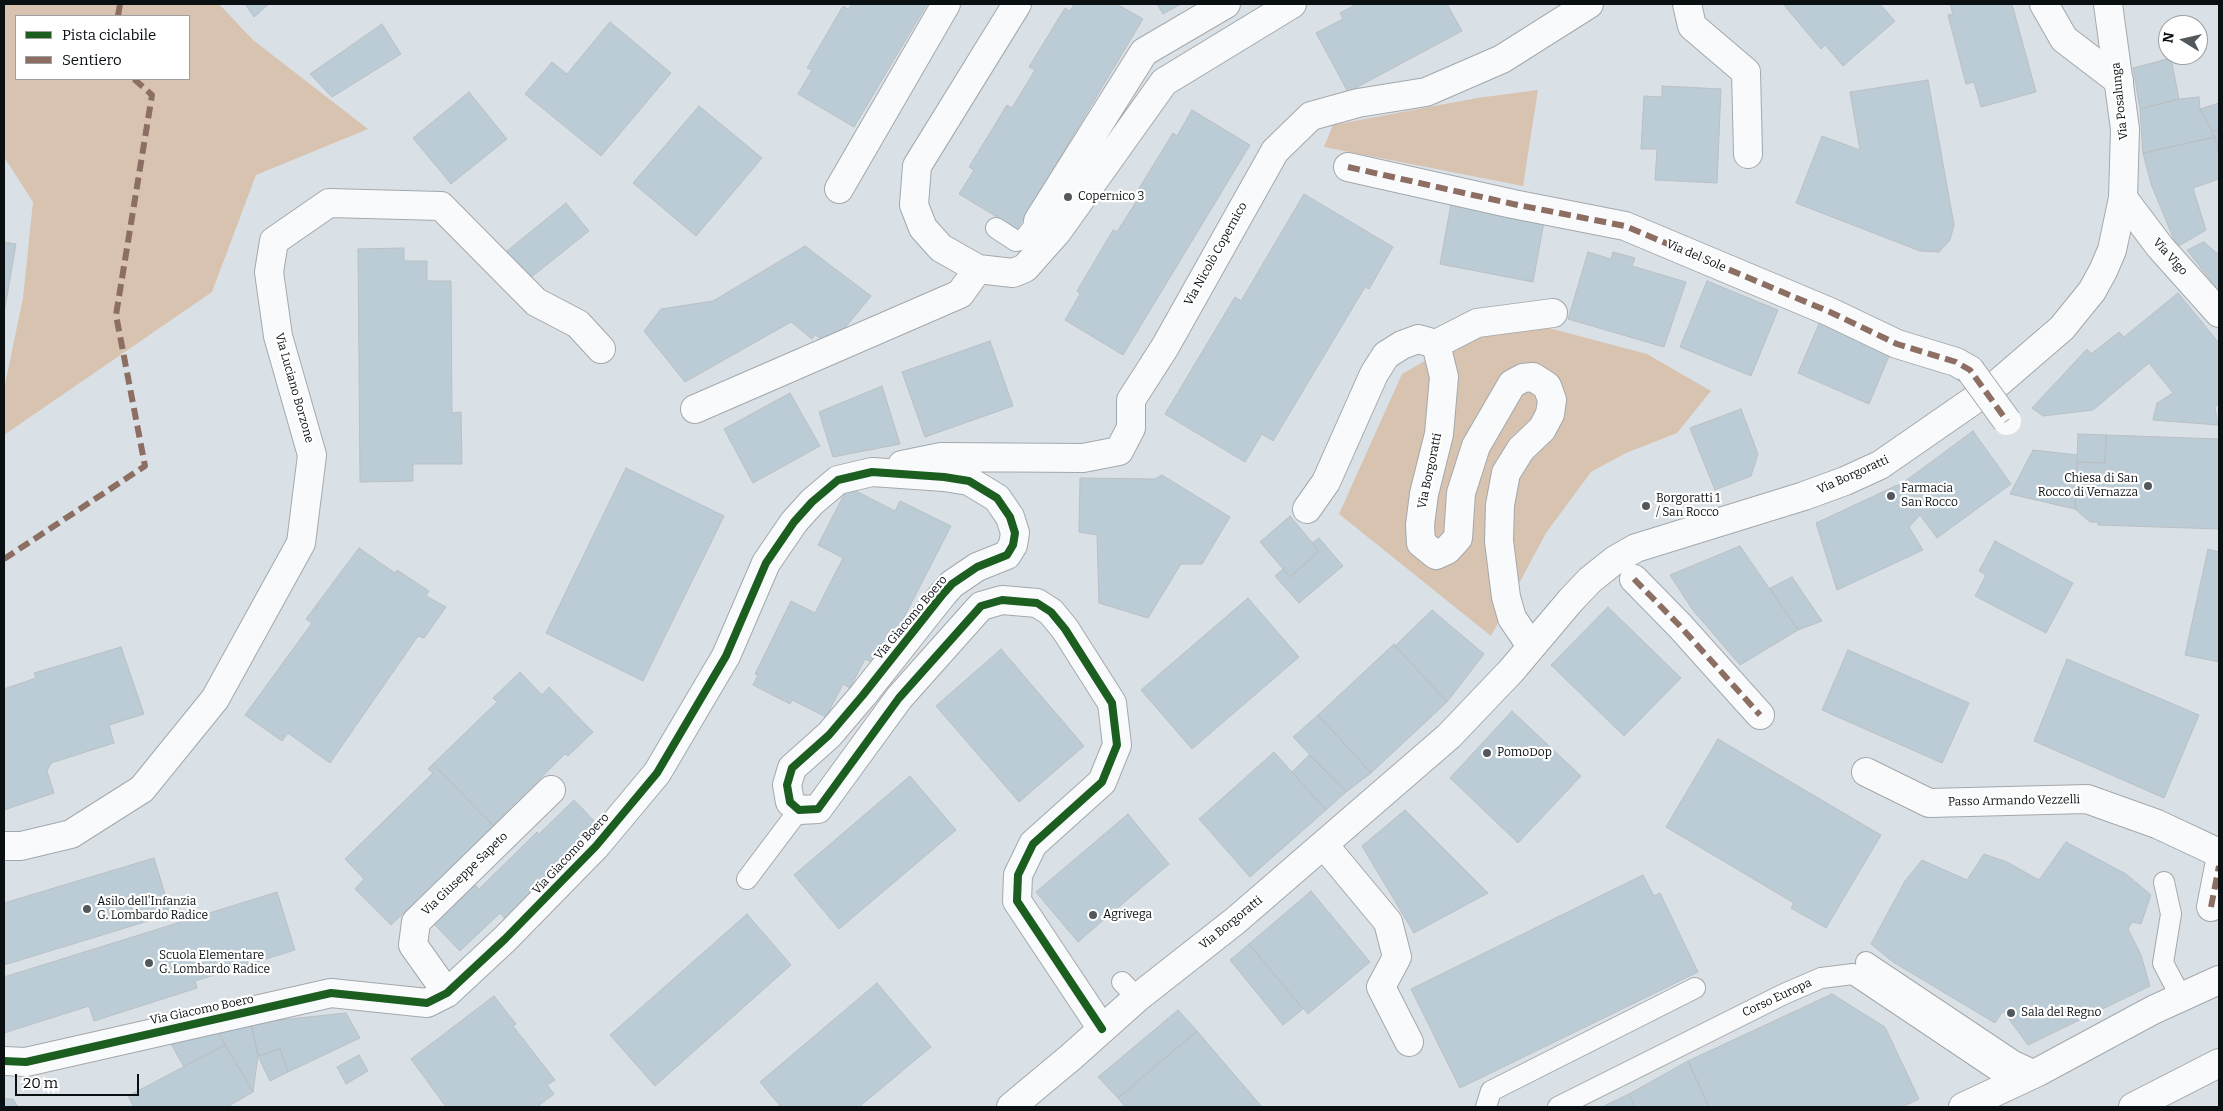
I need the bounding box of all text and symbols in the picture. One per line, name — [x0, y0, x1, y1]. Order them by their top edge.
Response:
legend — [15, 15, 190, 80]
north arrow — [2158, 15, 2208, 65]
text: Pista ciclabile — [62, 26, 156, 44]
text: N — [2159, 31, 2178, 44]
text: Sentiero — [62, 51, 122, 69]
street label: Via Posalunga — [2109, 61, 2131, 141]
place label: Copernico 3 — [1078, 190, 1144, 204]
marker: Copernico 3 — [1062, 191, 1074, 203]
street label: Via Nicolò Copernico — [1182, 200, 1250, 308]
street label: Via Vigo — [2150, 235, 2190, 279]
street label: Via del Sole — [1664, 237, 1728, 275]
street label: Via Luciano Borzone — [271, 331, 317, 445]
street label: Via Borgoratti — [1415, 432, 1445, 510]
street label: Via Borgoratti — [1815, 453, 1891, 497]
place label: Chiesa di San Rocco di Vernazza — [2038, 472, 2138, 500]
marker: Chiesa di San Rocco di Vernazza — [2142, 480, 2154, 492]
place label: Farmacia San Rocco — [1901, 482, 1958, 510]
marker: Farmacia San Rocco — [1885, 490, 1897, 502]
place label: Borgoratti 1 / San Rocco — [1656, 492, 1720, 520]
marker: Borgoratti 1 / San Rocco — [1640, 500, 1652, 512]
street label: Via Giacomo Boero — [872, 573, 950, 663]
place label: PomoDop — [1497, 746, 1552, 760]
marker: PomoDop — [1481, 747, 1493, 759]
street label: Passo Armando Vezzelli — [1948, 793, 2080, 809]
street label: Via Giacomo Boero — [530, 810, 612, 898]
street label: Via Giuseppe Sapeto — [419, 829, 511, 919]
street label: Via Borgoratti — [1197, 893, 1265, 953]
place label: Asilo dell'Infanzia G. Lombardo Radice — [97, 895, 208, 923]
marker: Asilo dell'Infanzia G. Lombardo Radice — [81, 903, 93, 915]
place label: Agrivega — [1103, 908, 1152, 922]
marker: Agrivega — [1087, 909, 1099, 921]
place label: Scuola Elementare G. Lombardo Radice — [159, 949, 270, 977]
marker: Scuola Elementare G. Lombardo Radice — [143, 957, 155, 969]
street label: Corso Europa — [1740, 976, 1814, 1020]
street label: Via Giacomo Boero — [149, 992, 255, 1028]
place label: Sala del Regno — [2021, 1006, 2102, 1020]
marker: Sala del Regno — [2005, 1007, 2017, 1019]
scale bar — [18, 1064, 141, 1096]
text: 20 m — [23, 1074, 58, 1092]

